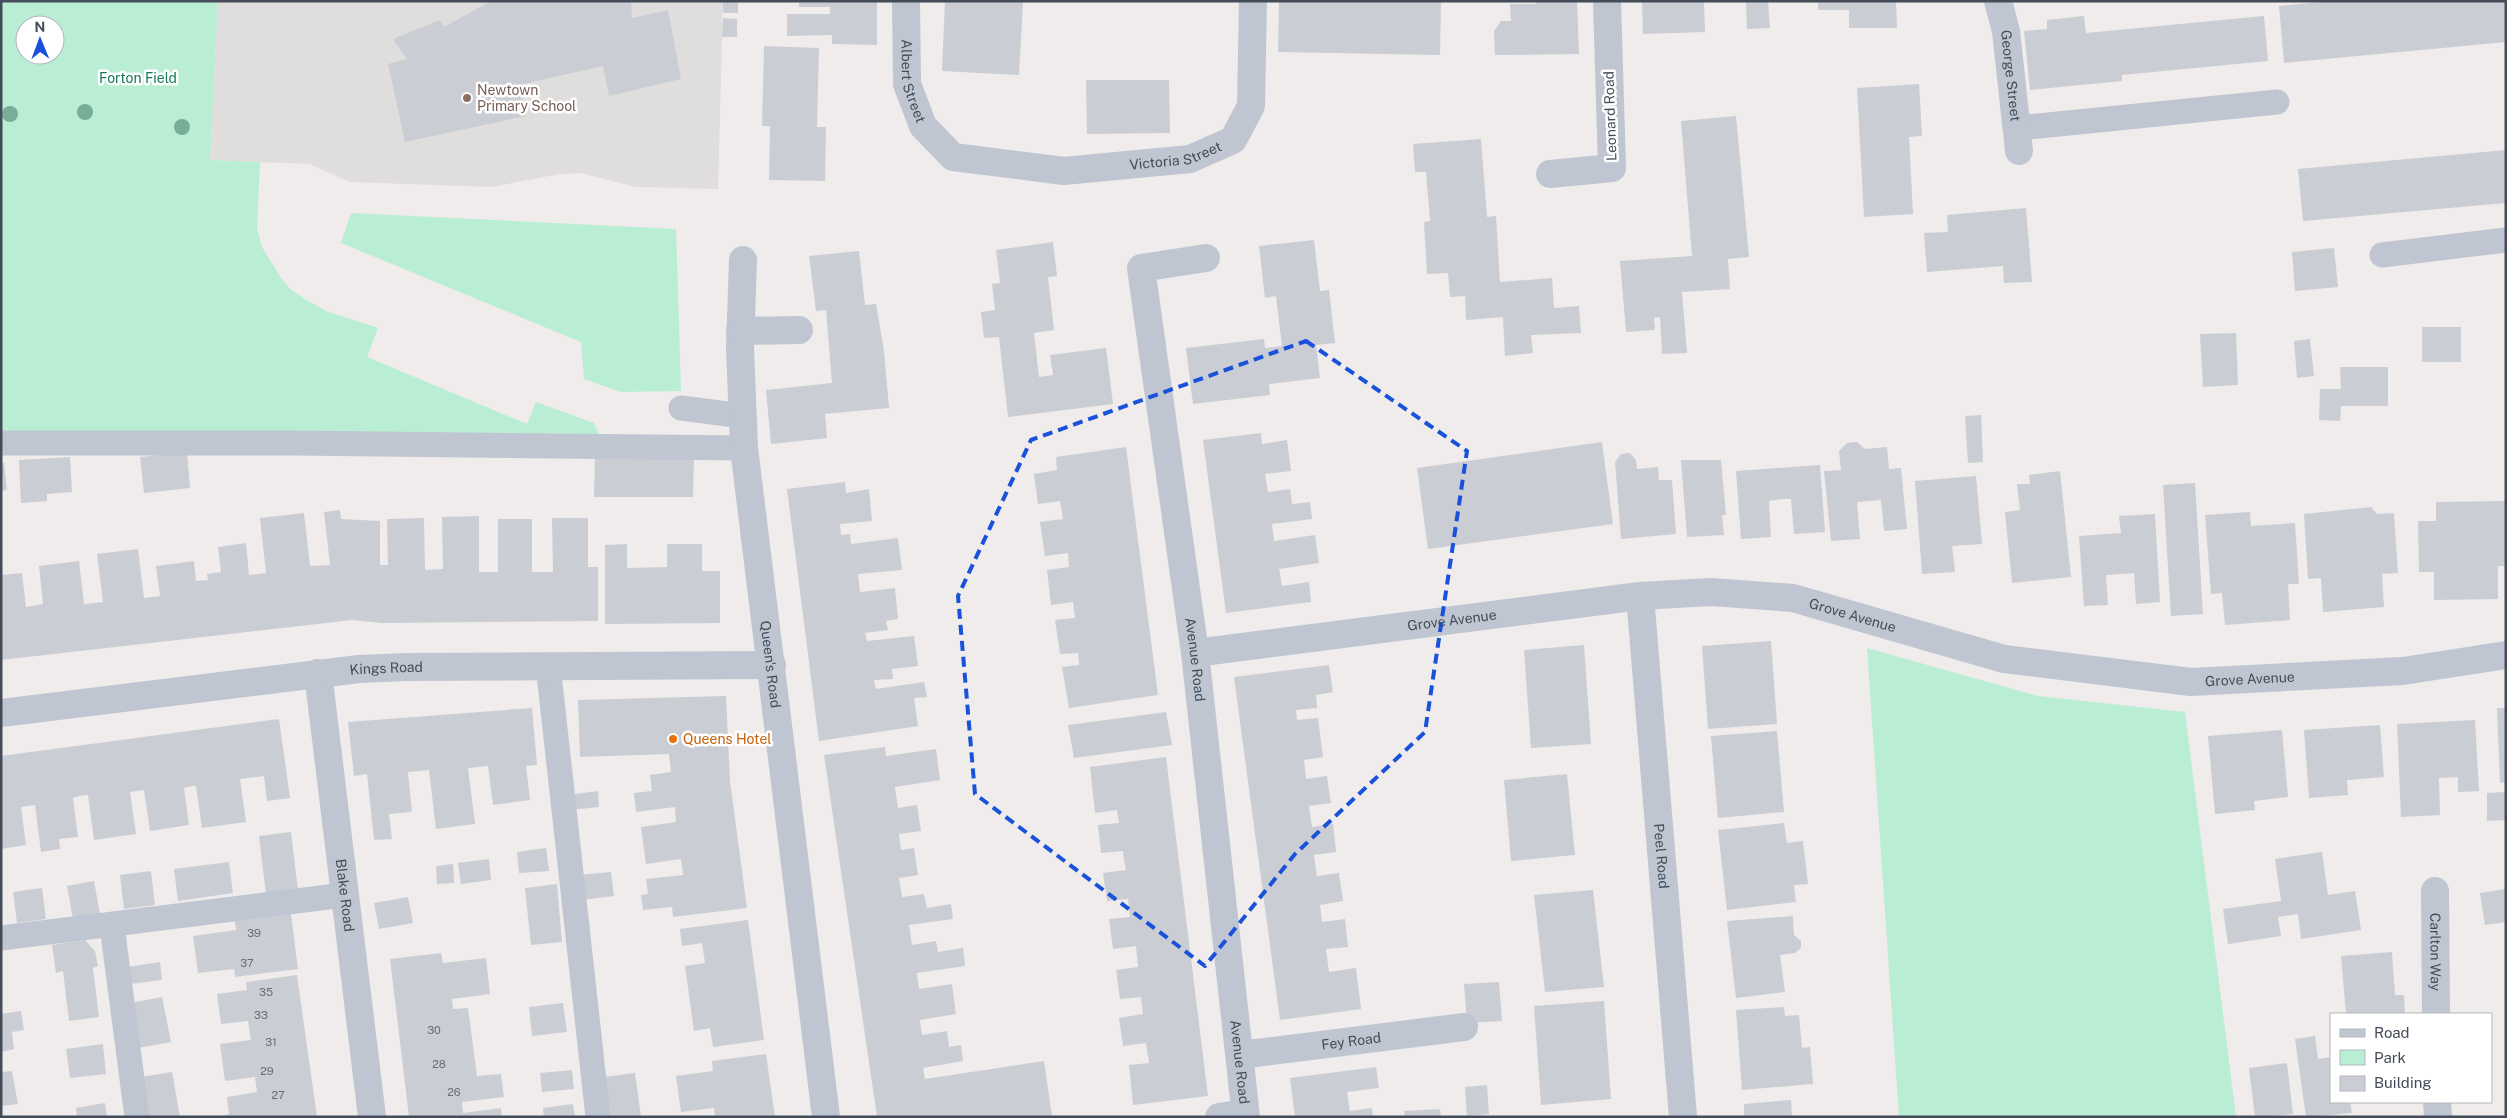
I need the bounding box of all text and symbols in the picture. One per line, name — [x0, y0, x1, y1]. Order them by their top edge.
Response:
north arrow — [15, 15, 65, 65]
text: N — [34, 19, 45, 35]
street label: George Street — [1998, 29, 2024, 122]
street label: Albert Street — [898, 39, 929, 125]
park label: Forton Field — [99, 70, 177, 86]
street label: Leonard Road — [1600, 71, 1620, 161]
place label: Newtown Primary School — [477, 82, 576, 114]
marker: Newtown Primary School — [461, 92, 473, 104]
street label: Victoria Street — [1129, 138, 1224, 173]
street label: Grove Avenue — [1807, 595, 1898, 635]
street label: Grove Avenue — [1406, 606, 1497, 634]
street label: Avenue Road — [1182, 616, 1208, 702]
street label: Queen's Road — [757, 620, 784, 709]
street label: Kings Road — [349, 659, 423, 678]
street label: Grove Avenue — [2205, 669, 2295, 689]
place label: Queens Hotel — [683, 731, 772, 747]
marker: Queens Hotel — [667, 733, 679, 745]
street label: Peel Road — [1651, 823, 1672, 889]
street label: Blake Road — [333, 858, 357, 933]
street label: Carlton Way — [2427, 913, 2444, 992]
house number: 39 — [247, 927, 261, 939]
house number: 37 — [240, 957, 254, 969]
house number: 35 — [259, 986, 273, 998]
house number: 33 — [254, 1009, 268, 1021]
legend — [2330, 1013, 2492, 1103]
street label: Avenue Road — [1227, 1019, 1253, 1105]
house number: 30 — [427, 1024, 441, 1036]
text: Road — [2374, 1024, 2410, 1041]
street label: Fey Road — [1320, 1029, 1382, 1053]
house number: 31 — [265, 1036, 277, 1048]
text: Park — [2374, 1049, 2406, 1066]
house number: 28 — [432, 1058, 446, 1070]
house number: 29 — [260, 1065, 274, 1077]
text: Building — [2374, 1074, 2432, 1091]
house number: 26 — [447, 1086, 461, 1098]
house number: 27 — [271, 1089, 285, 1101]

